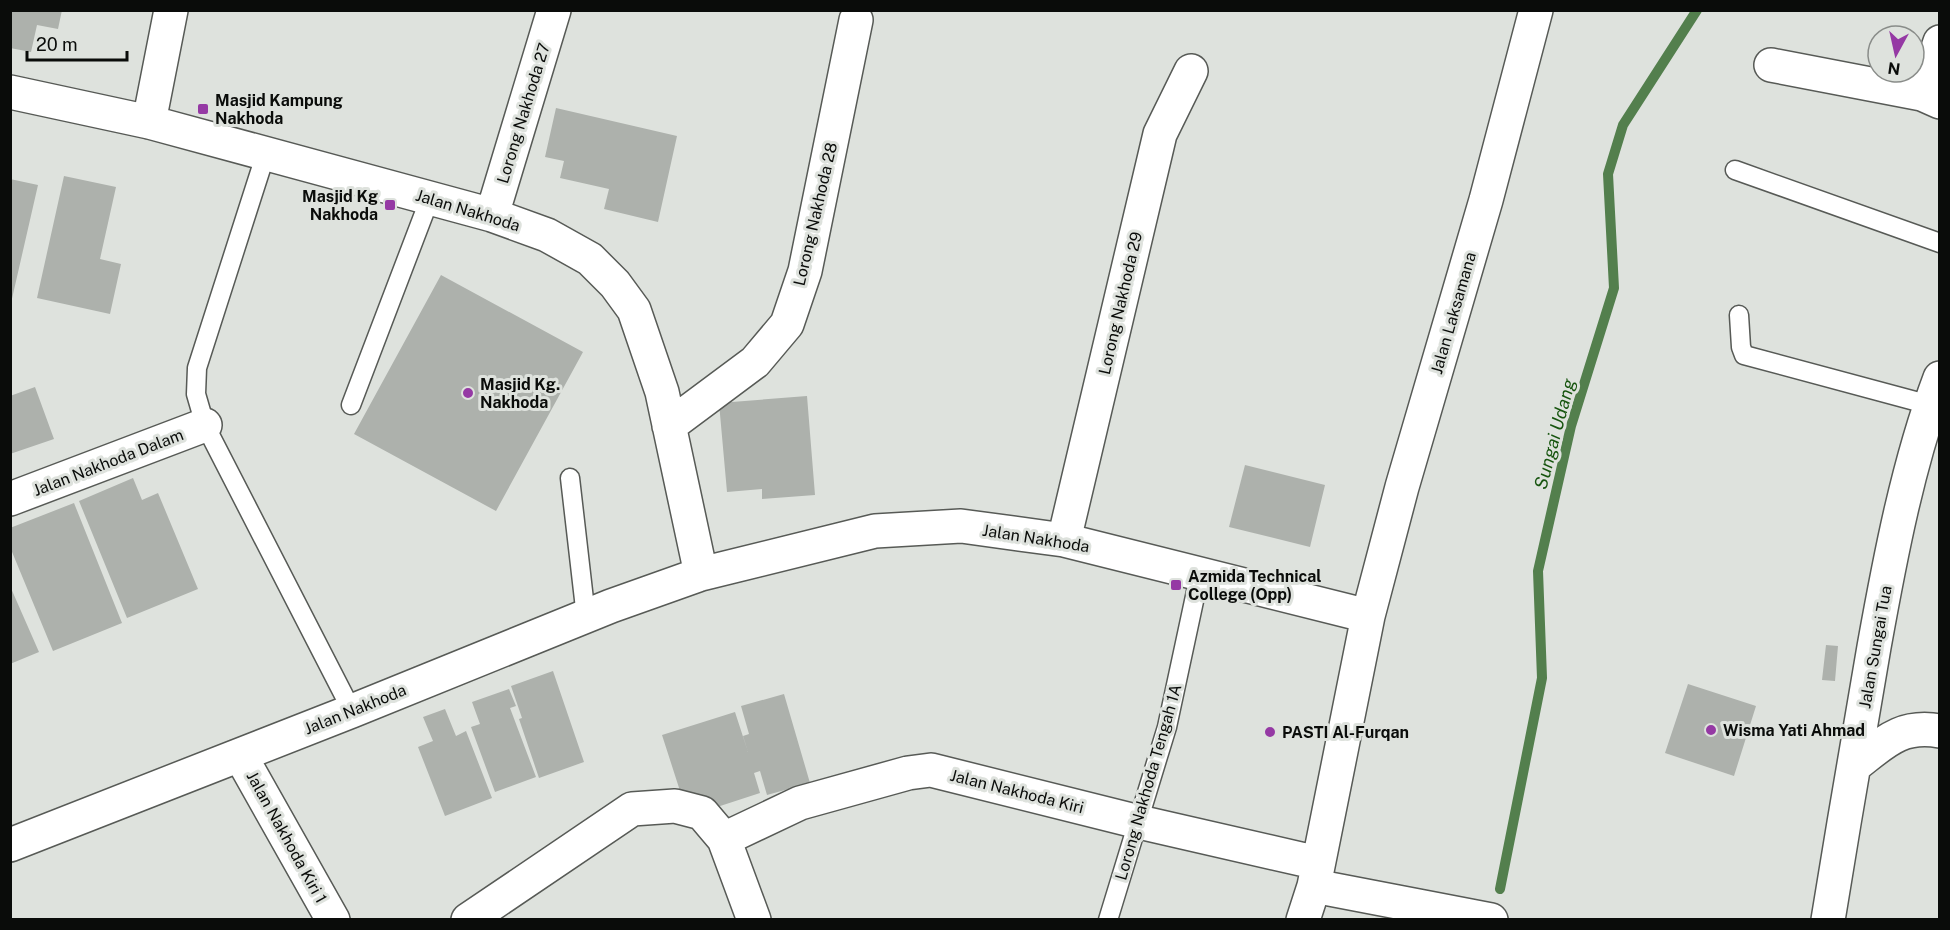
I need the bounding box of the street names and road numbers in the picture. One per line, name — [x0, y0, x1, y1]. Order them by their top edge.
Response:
street label: Lorong Nakhoda 27 — [493, 41, 554, 186]
street label: Lorong Nakhoda 28 — [790, 141, 841, 288]
street label: Jalan Nakhoda — [413, 186, 522, 235]
street label: Lorong Nakhoda 29 — [1095, 230, 1146, 376]
street label: Jalan Laksamana — [1427, 250, 1480, 376]
street label: Jalan Nakhoda Dalam — [30, 425, 186, 500]
street label: Jalan Nakhoda — [981, 521, 1091, 556]
street label: Jalan Sungai Tua — [1855, 584, 1896, 710]
street label: Jalan Nakhoda — [301, 680, 409, 739]
street label: Lorong Nakhoda Tengah 1A — [1111, 682, 1186, 882]
street label: Jalan Nakhoda Kiri — [948, 766, 1086, 817]
street label: Jalan Nakhoda Kiri 1 — [242, 768, 331, 906]

